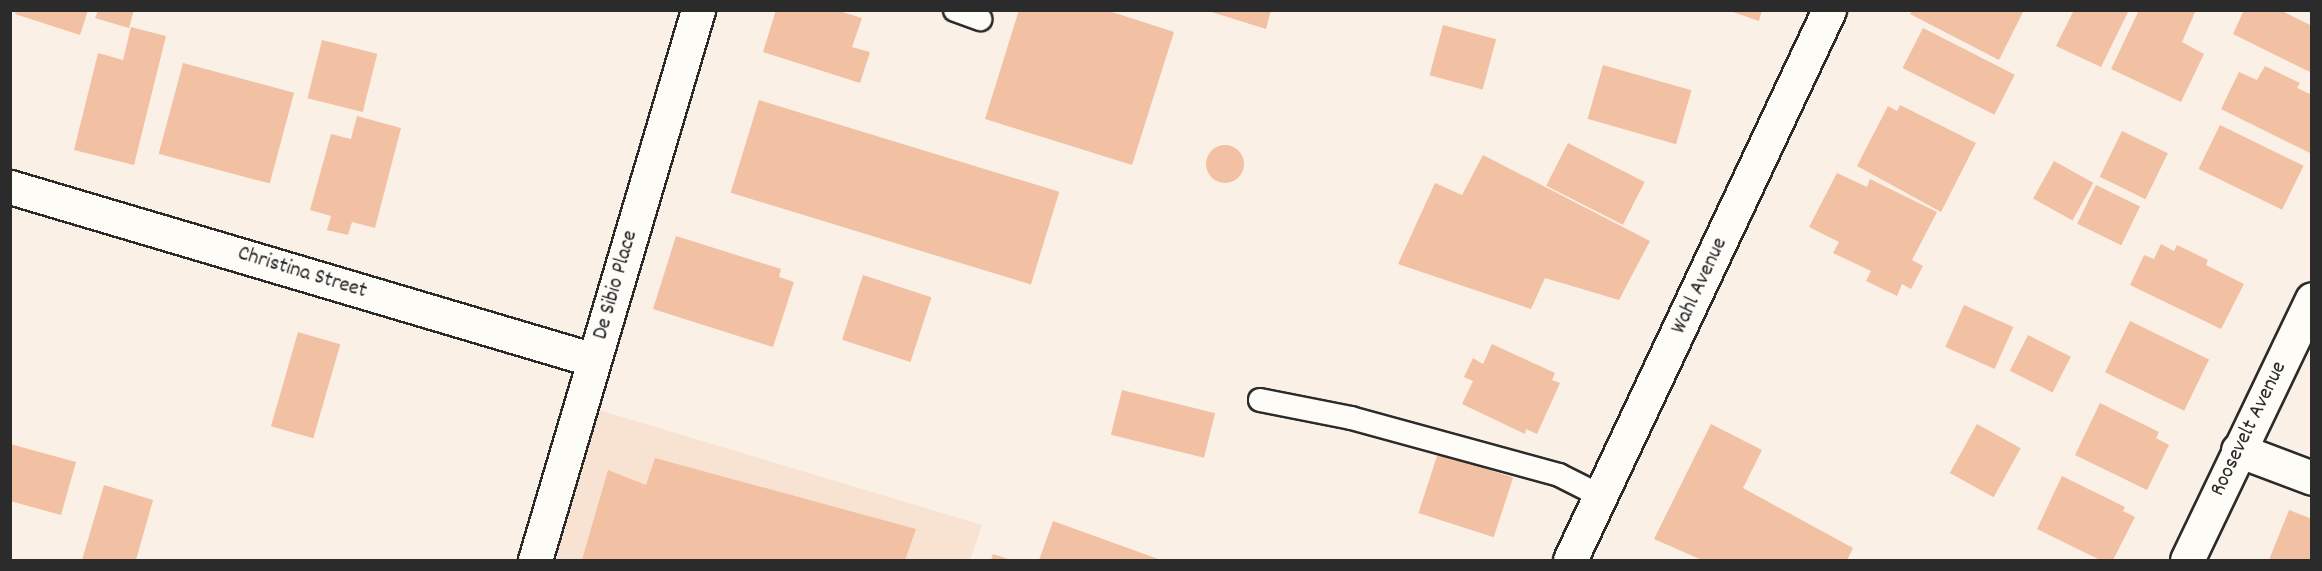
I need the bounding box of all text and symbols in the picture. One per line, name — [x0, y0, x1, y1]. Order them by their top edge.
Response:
street label: De Sibio Place — [588, 227, 644, 343]
street label: Wahl Avenue — [1666, 234, 1734, 338]
street label: Christina Street — [234, 241, 370, 305]
street label: Roosevelt Avenue — [2205, 357, 2293, 501]

